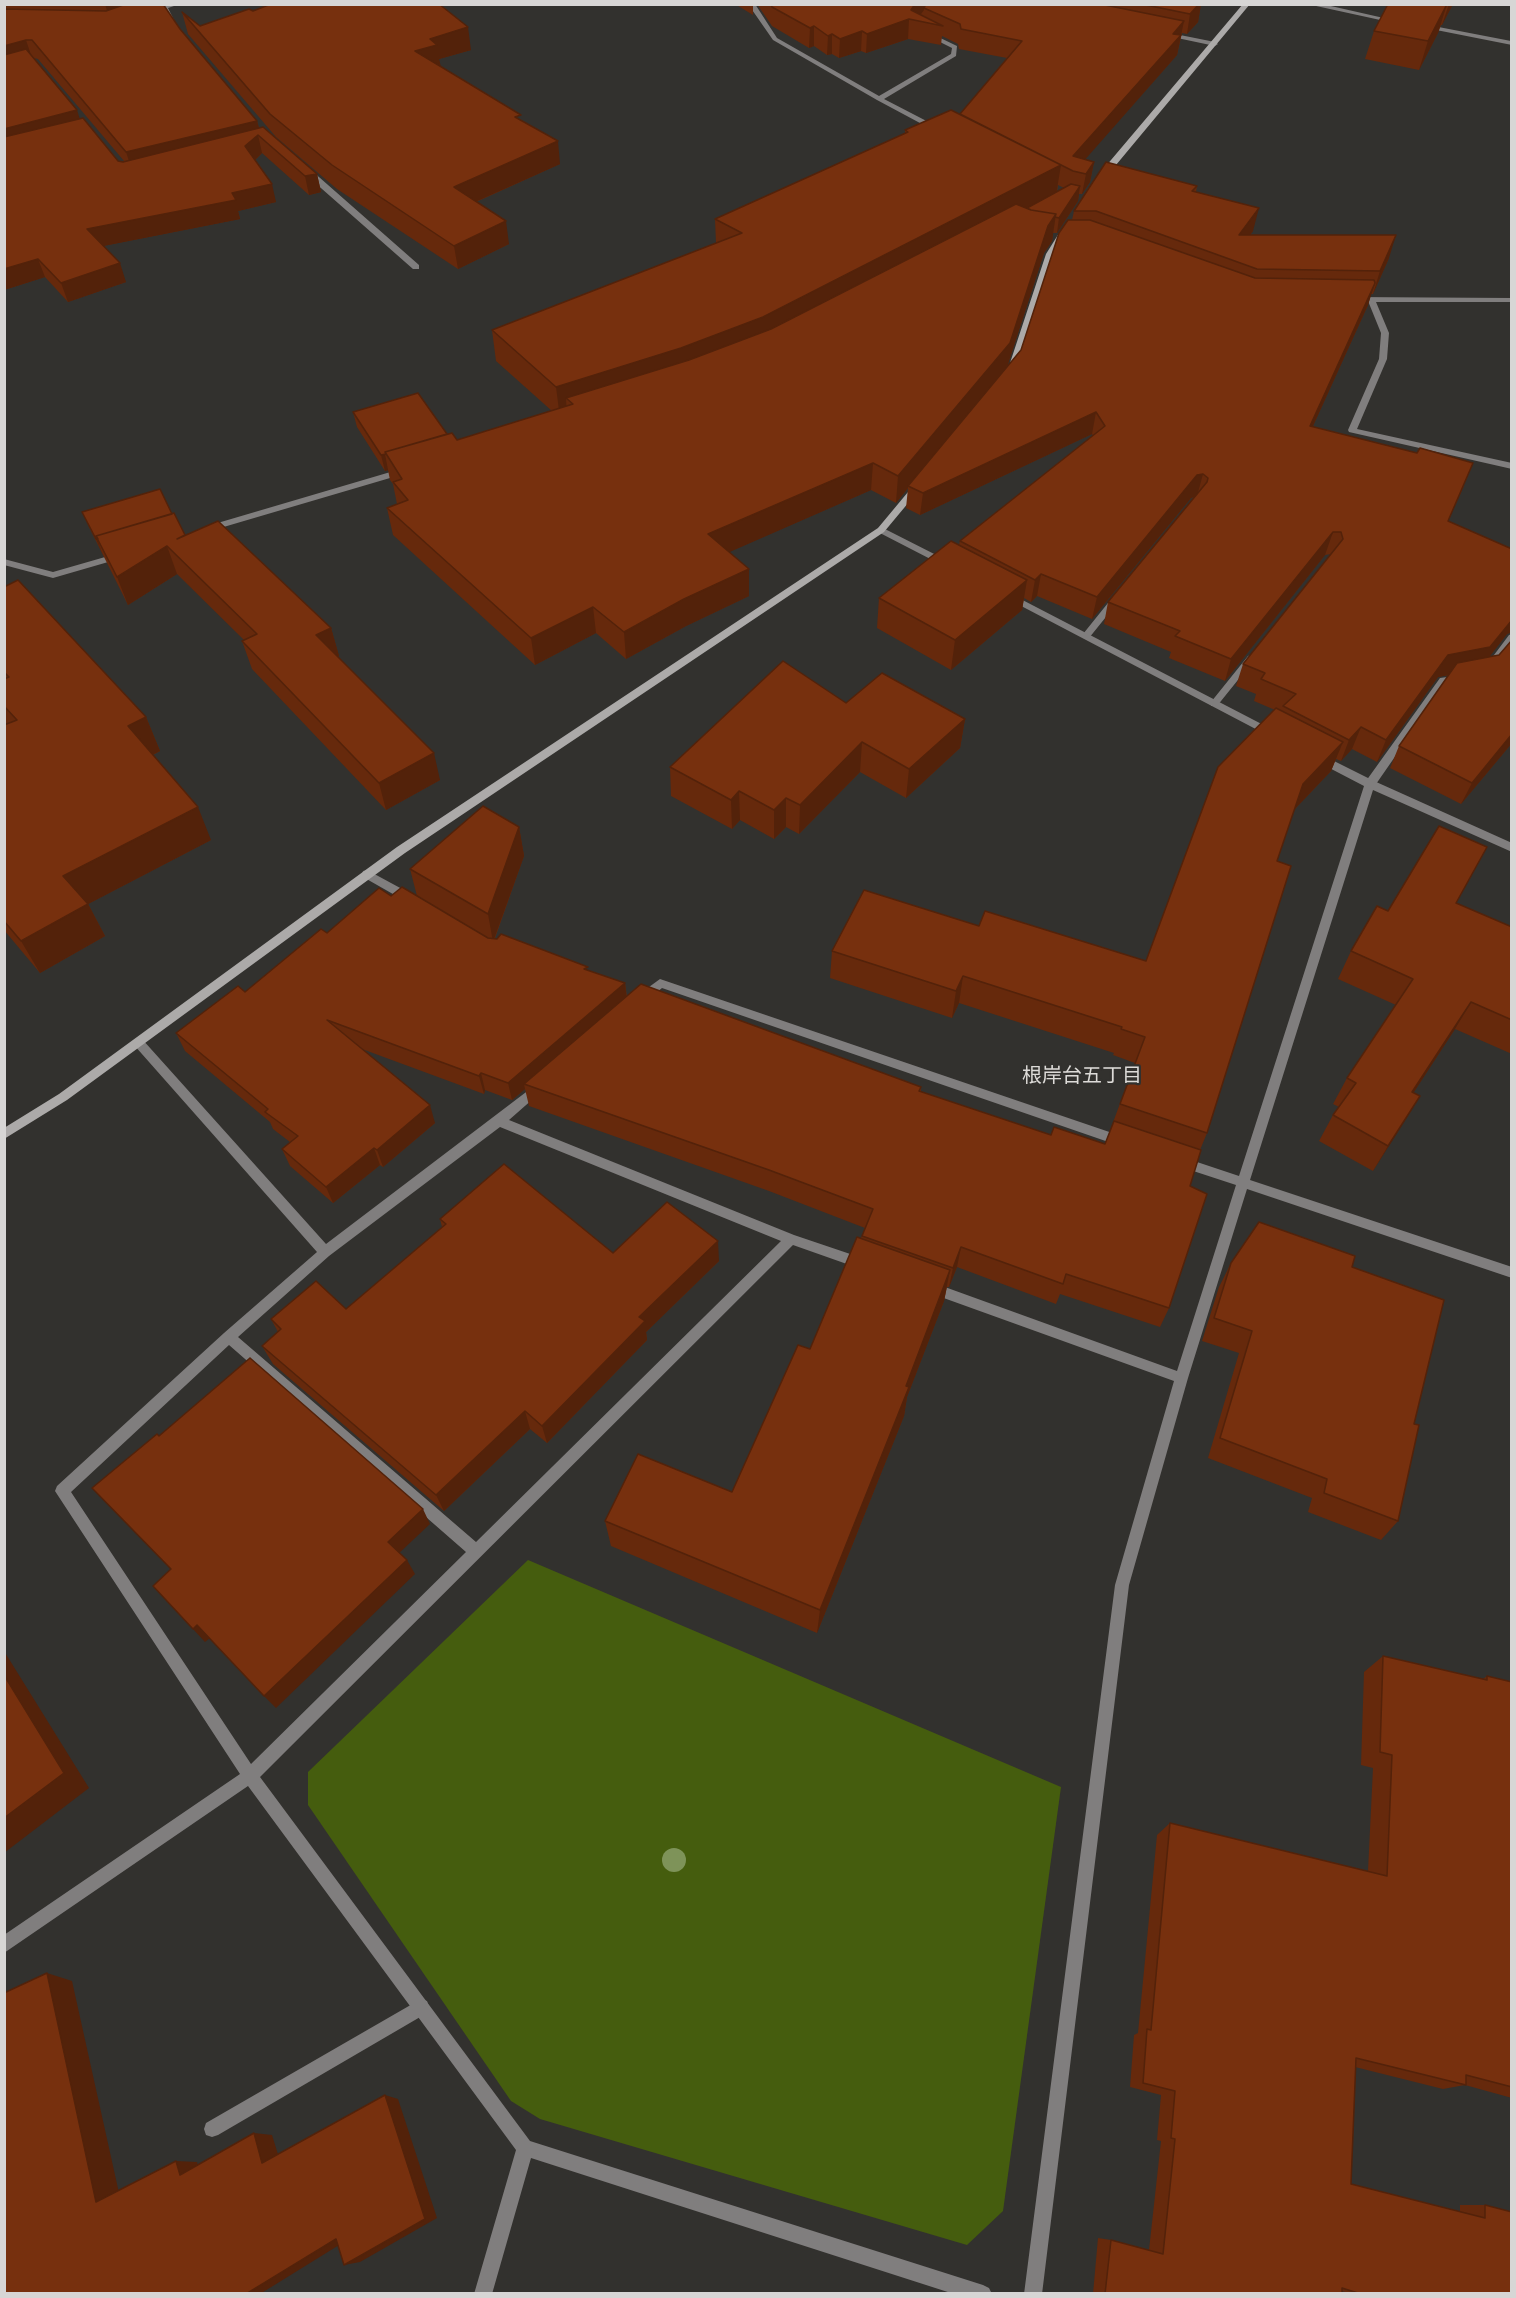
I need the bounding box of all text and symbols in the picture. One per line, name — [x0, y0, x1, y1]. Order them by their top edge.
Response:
district label: 根岸台五丁目 — [1022, 1065, 1142, 1089]

